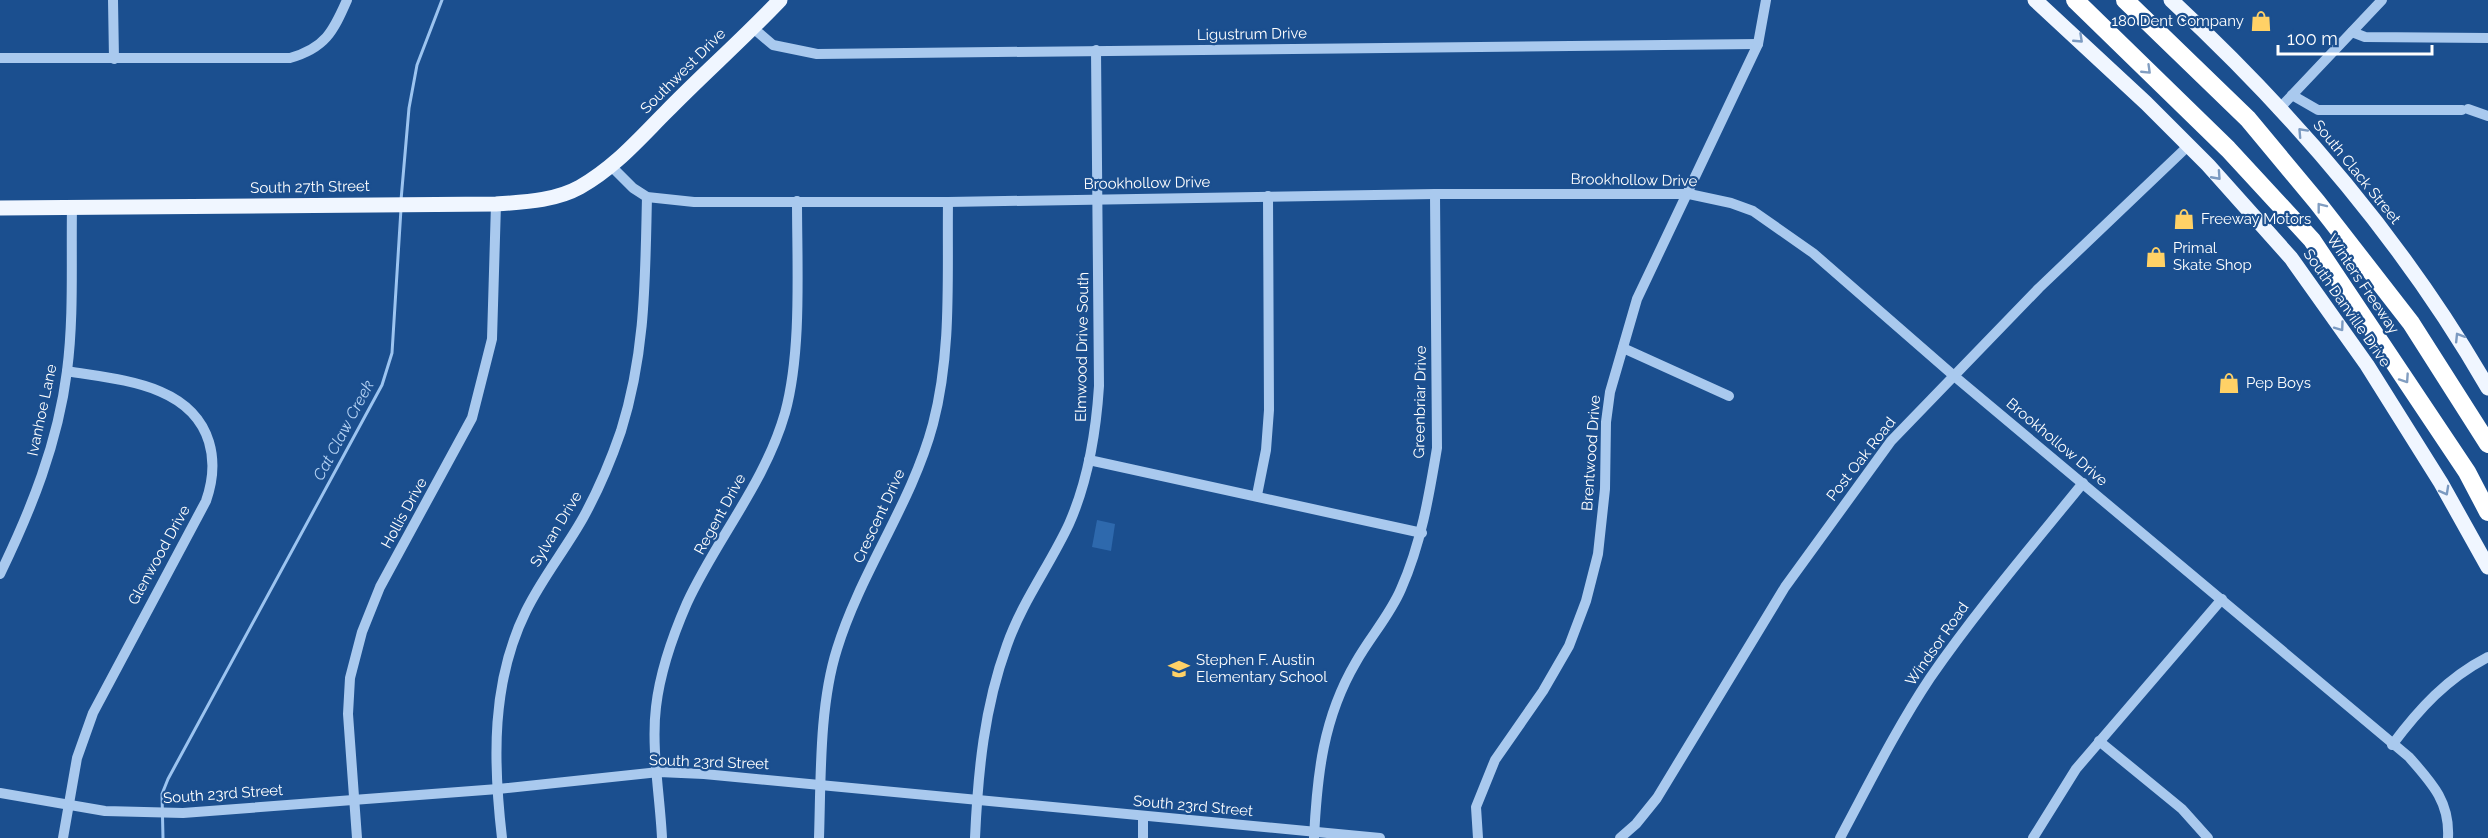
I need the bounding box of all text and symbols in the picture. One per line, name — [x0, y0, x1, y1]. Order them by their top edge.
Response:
shop icon: 180 Dent Company — [2249, 9, 2273, 33]
place label: 180 Dent Company — [2111, 12, 2244, 30]
scale bar — [2278, 18, 2432, 56]
street label: Ligustrum Drive — [1197, 24, 1307, 44]
street label: Southwest Drive — [637, 25, 729, 117]
text: 100 m — [2287, 28, 2338, 49]
one-way arrow — [2072, 32, 2082, 43]
one-way arrow — [2140, 63, 2150, 74]
street label: South Clack Street — [2310, 116, 2404, 228]
one-way arrow — [2298, 129, 2309, 139]
one-way arrow — [2210, 169, 2221, 179]
street label: Brookhollow Drive — [1571, 170, 1698, 190]
street label: Brookhollow Drive — [1084, 173, 1211, 193]
street label: South 27th Street — [250, 177, 370, 197]
one-way arrow — [2318, 203, 2329, 214]
shop icon: Freeway Motors — [2172, 207, 2196, 231]
place label: Freeway Motors — [2201, 210, 2311, 228]
street label: Winters Freeway — [2323, 231, 2403, 337]
place label: Primal Skate Shop — [2173, 239, 2252, 274]
shop icon: Primal Skate Shop — [2144, 245, 2168, 269]
street label: South Danville Drive — [2300, 246, 2395, 371]
street label: Elmwood Drive South — [1072, 272, 1092, 422]
one-way arrow — [2332, 321, 2343, 332]
one-way arrow — [2454, 333, 2466, 343]
street label: Greenbriar Drive — [1410, 345, 1430, 458]
street label: Ivanhoe Lane — [24, 362, 61, 457]
shop icon: Pep Boys — [2217, 371, 2241, 395]
one-way arrow — [2398, 373, 2409, 384]
place label: Pep Boys — [2246, 374, 2311, 392]
water label: Cat Claw Creek — [309, 377, 378, 484]
street label: Brentwood Drive — [1578, 394, 1604, 512]
street label: Brookhollow Drive — [2003, 394, 2111, 490]
street label: Post Oak Road — [1823, 414, 1899, 504]
street label: Crescent Drive — [849, 466, 909, 566]
street label: Regent Drive — [690, 470, 750, 558]
street label: Hollis Drive — [377, 474, 431, 552]
one-way arrow — [2438, 485, 2449, 495]
street label: Sylvan Drive — [526, 488, 586, 570]
street label: Glenwood Drive — [124, 502, 194, 608]
street label: Windsor Road — [1902, 599, 1972, 689]
place label: Stephen F. Austin Elementary School — [1196, 651, 1328, 686]
school or university icon: Stephen F. Austin Elementary School — [1167, 657, 1191, 681]
street label: South 23rd Street — [649, 751, 769, 773]
street label: South 23rd Street — [162, 781, 284, 807]
street label: South 23rd Street — [1132, 792, 1254, 820]

